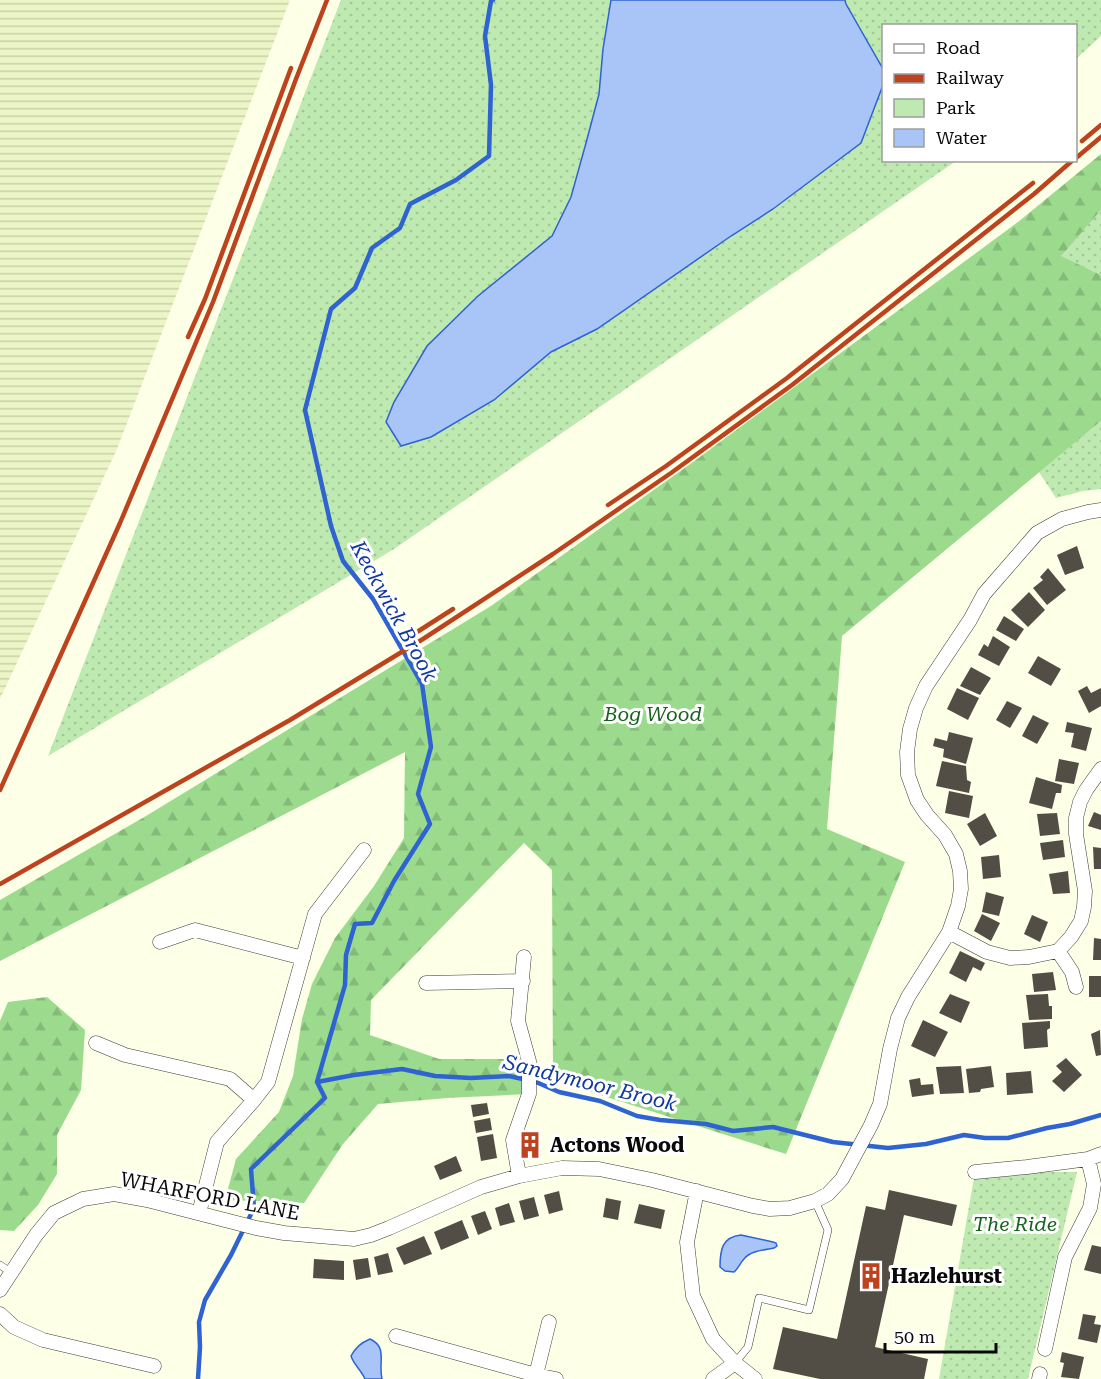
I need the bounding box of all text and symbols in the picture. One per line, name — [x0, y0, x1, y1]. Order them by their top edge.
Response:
legend — [882, 24, 1077, 162]
text: Road — [936, 37, 981, 58]
text: Railway — [936, 67, 1004, 88]
text: Park — [936, 97, 976, 118]
text: Water — [936, 127, 987, 148]
water label: Keckwick Brook — [345, 536, 443, 686]
park label: Bog Wood — [603, 702, 702, 726]
water label: Sandymoor Brook — [500, 1050, 680, 1116]
building icon: Actons Wood — [515, 1130, 545, 1160]
place label: Actons Wood — [550, 1133, 685, 1157]
street label: WHARFORD LANE — [118, 1167, 302, 1225]
park label: The Ride — [973, 1212, 1057, 1236]
building icon: Hazlehurst — [856, 1261, 886, 1291]
place label: Hazlehurst — [891, 1264, 1002, 1288]
scale bar — [885, 1316, 996, 1354]
text: 50 m — [894, 1326, 935, 1347]

